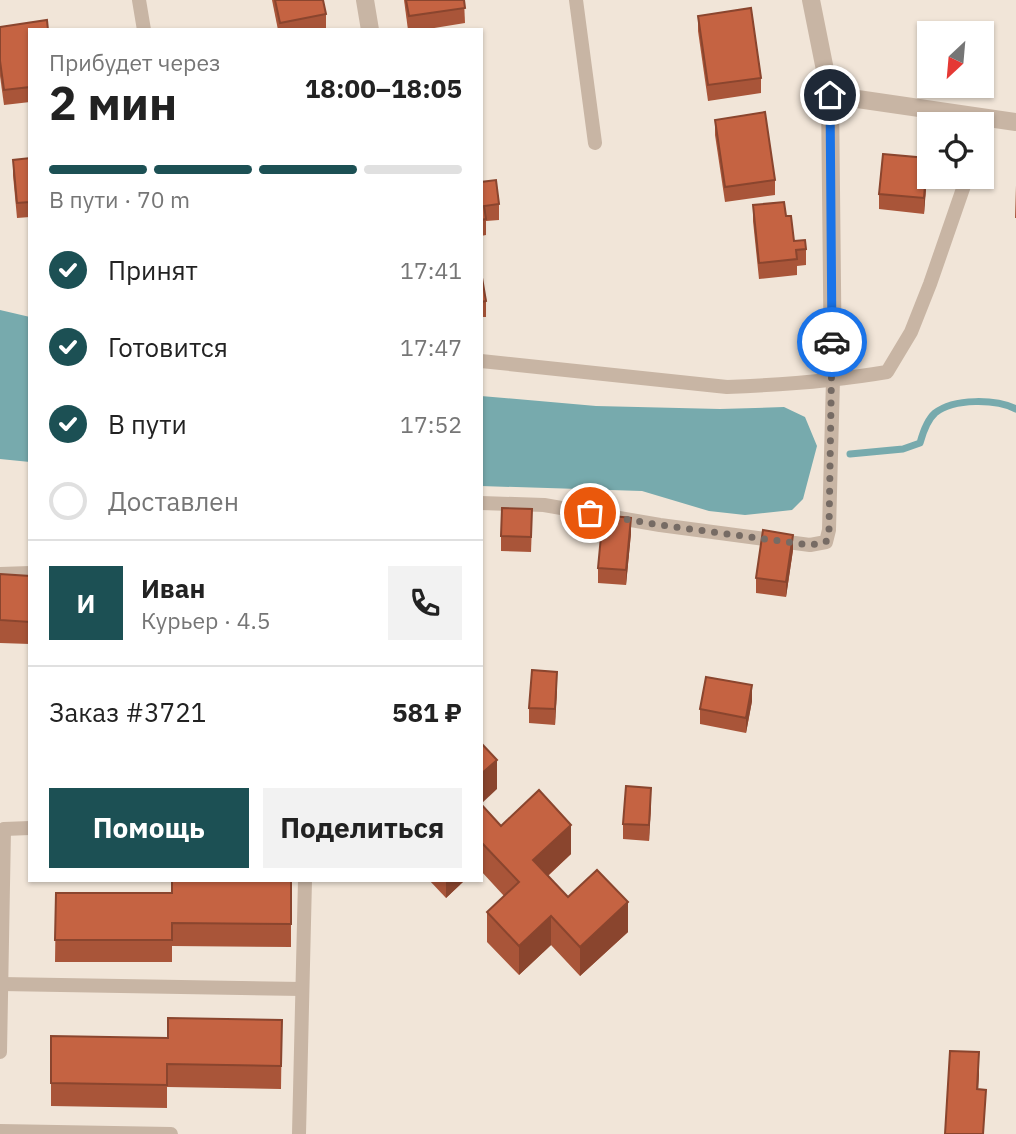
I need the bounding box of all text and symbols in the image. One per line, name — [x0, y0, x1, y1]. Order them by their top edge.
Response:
north arrow — [917, 21, 994, 98]
map controls — [917, 21, 994, 189]
text: Прибудет через — [49, 47, 221, 77]
pin — [800, 65, 860, 125]
text: 18:00–18:05 — [305, 71, 462, 105]
text: 2 мин — [49, 73, 177, 133]
icon: home — [811, 76, 849, 114]
button: locate — [917, 112, 994, 189]
text: В пути · 70 m — [49, 184, 190, 214]
icon: check — [49, 251, 87, 289]
text: Принят — [108, 253, 198, 287]
text: 17:41 — [400, 255, 462, 285]
courier — [797, 307, 867, 377]
icon: car — [813, 323, 851, 361]
icon: check — [49, 328, 87, 366]
text: Готовится — [108, 330, 228, 364]
text: 17:47 — [400, 332, 462, 362]
icon: check — [49, 405, 87, 443]
text: В пути — [108, 407, 187, 441]
text: 17:52 — [400, 409, 462, 439]
pin — [560, 483, 620, 543]
text: Доставлен — [108, 484, 239, 518]
icon: bag — [571, 494, 609, 532]
button: phone — [388, 566, 462, 640]
text: Иван — [141, 571, 206, 605]
text: И — [77, 586, 95, 620]
text: Курьер · 4.5 — [141, 605, 271, 635]
text: Заказ #3721 — [49, 695, 206, 729]
text: 581 ₽ — [392, 695, 462, 729]
button: Помощь — [49, 788, 249, 868]
button: Поделиться — [263, 788, 462, 868]

